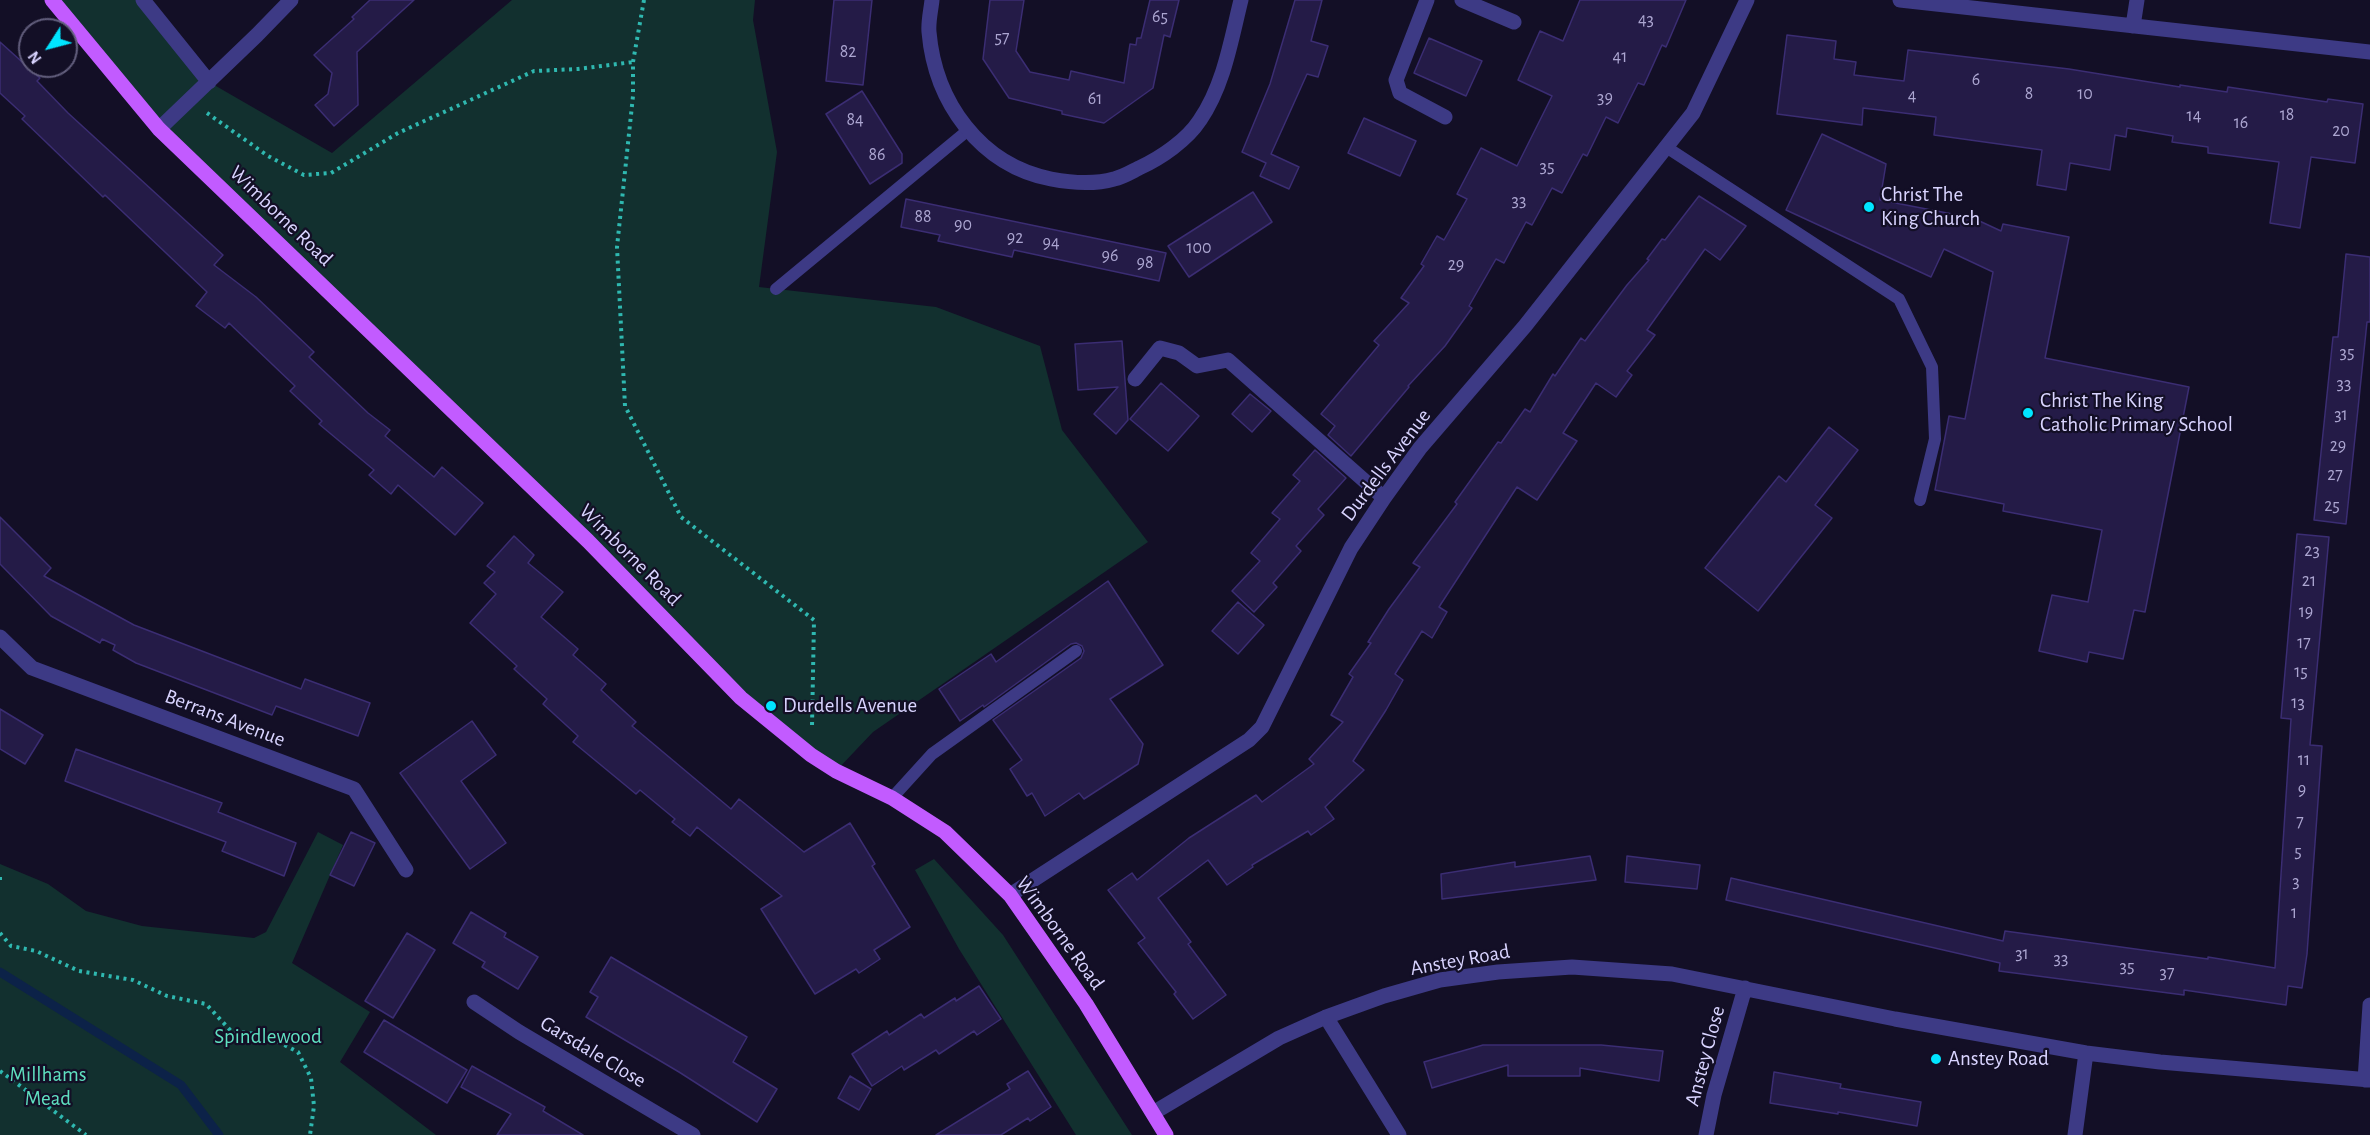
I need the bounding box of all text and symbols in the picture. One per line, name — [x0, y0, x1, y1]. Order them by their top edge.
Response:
house number: 65 — [1152, 6, 1168, 28]
house number: 43 — [1638, 9, 1654, 31]
north arrow — [18, 18, 78, 78]
house number: 57 — [994, 27, 1010, 49]
house number: 82 — [840, 41, 856, 63]
house number: 41 — [1613, 46, 1627, 68]
text: N — [25, 48, 45, 67]
house number: 6 — [1972, 69, 1980, 91]
house number: 8 — [2025, 83, 2033, 105]
house number: 10 — [2077, 83, 2093, 105]
house number: 4 — [1908, 85, 1916, 107]
house number: 39 — [1597, 87, 1613, 109]
house number: 61 — [1088, 88, 1102, 110]
house number: 18 — [2280, 104, 2294, 126]
house number: 14 — [2187, 105, 2201, 127]
house number: 84 — [846, 109, 864, 131]
house number: 16 — [2234, 112, 2248, 134]
house number: 20 — [2332, 120, 2350, 142]
house number: 86 — [869, 144, 885, 166]
house number: 35 — [1540, 156, 1554, 178]
street label: Wimborne Road — [224, 160, 338, 272]
place label: Christ The King Church — [1881, 182, 1980, 232]
house number: 33 — [1512, 190, 1526, 212]
marker: Christ The King Church — [1862, 200, 1876, 214]
house number: 88 — [914, 206, 932, 228]
house number: 90 — [954, 214, 972, 236]
house number: 92 — [1007, 227, 1023, 249]
house number: 94 — [1042, 232, 1060, 254]
house number: 100 — [1186, 237, 1212, 259]
house number: 96 — [1102, 245, 1118, 267]
house number: 98 — [1137, 252, 1153, 274]
house number: 29 — [1448, 254, 1464, 276]
house number: 35 — [2340, 342, 2354, 364]
house number: 33 — [2337, 373, 2351, 395]
place label: Christ The King Catholic Primary School — [2040, 388, 2233, 438]
street label: Durdells Avenue — [1336, 404, 1436, 526]
house number: 31 — [2334, 404, 2348, 426]
marker: Christ The King Catholic Primary School — [2021, 406, 2035, 420]
house number: 29 — [2330, 435, 2346, 457]
house number: 27 — [2327, 464, 2343, 486]
house number: 25 — [2324, 495, 2340, 517]
street label: Wimborne Road — [574, 499, 686, 611]
house number: 23 — [2304, 540, 2320, 562]
house number: 21 — [2302, 570, 2316, 592]
house number: 19 — [2299, 601, 2313, 623]
house number: 17 — [2297, 632, 2311, 654]
house number: 15 — [2294, 661, 2308, 683]
street label: Berrans Avenue — [161, 684, 289, 752]
house number: 13 — [2291, 692, 2305, 714]
place label: Durdells Avenue — [783, 693, 917, 719]
marker: Durdells Avenue — [764, 699, 778, 713]
house number: 11 — [2298, 749, 2310, 771]
house number: 9 — [2298, 779, 2306, 801]
house number: 7 — [2296, 811, 2304, 833]
house number: 5 — [2294, 841, 2302, 863]
street label: Wimborne Road — [1010, 871, 1110, 995]
house number: 3 — [2292, 871, 2300, 893]
house number: 1 — [2291, 902, 2297, 924]
street label: Anstey Road — [1408, 939, 1512, 981]
house number: 31 — [2015, 943, 2029, 965]
house number: 33 — [2054, 948, 2068, 970]
house number: 35 — [2120, 956, 2134, 978]
house number: 37 — [2160, 962, 2174, 984]
street label: Anstey Close — [1680, 1003, 1730, 1109]
street label: Garsdale Close — [535, 1010, 651, 1094]
park label: Spindlewood — [214, 1024, 322, 1050]
place label: Anstey Road — [1948, 1046, 2049, 1072]
marker: Anstey Road — [1929, 1052, 1943, 1066]
park label: Millhams Mead — [9, 1062, 87, 1112]

